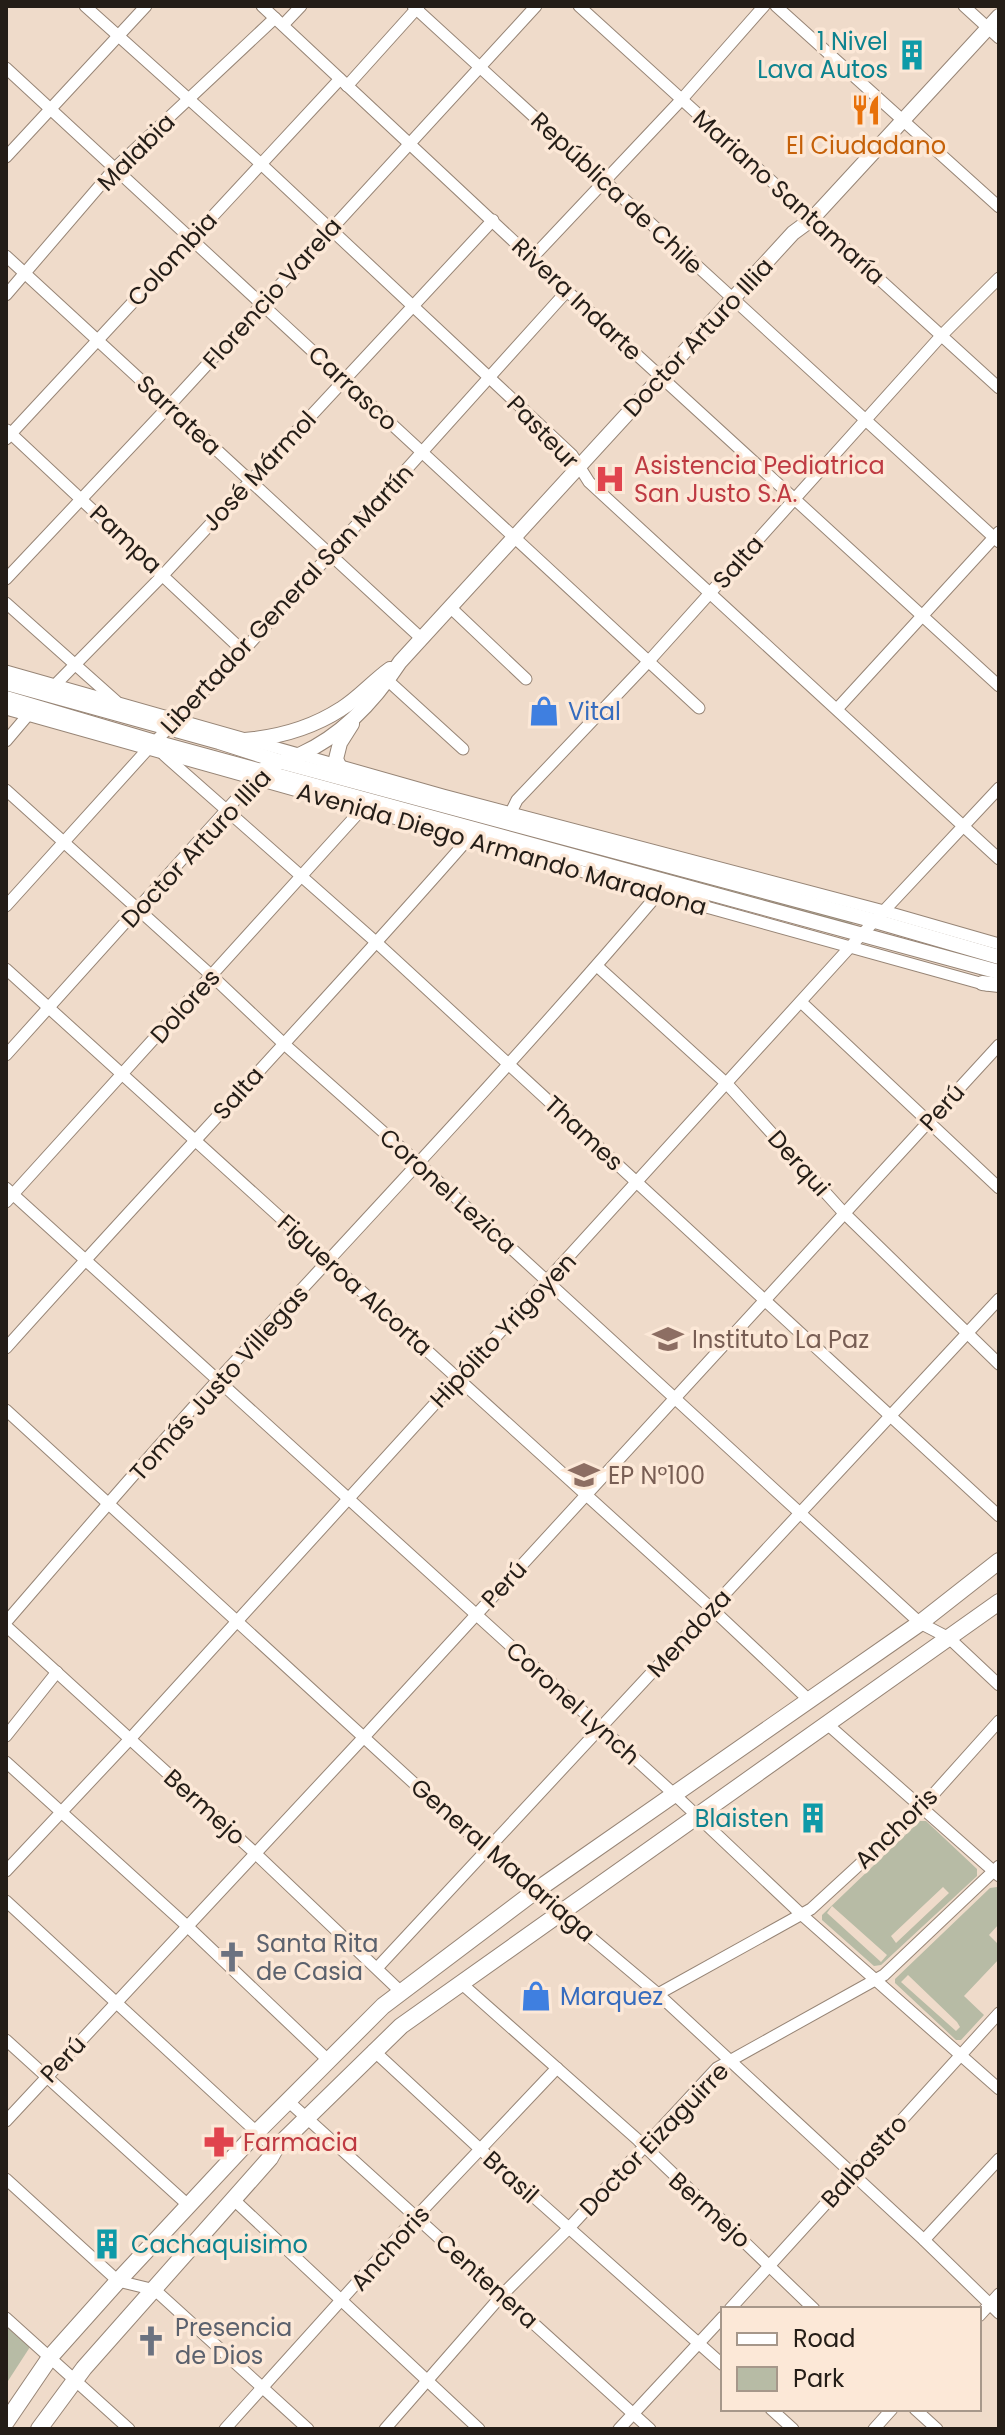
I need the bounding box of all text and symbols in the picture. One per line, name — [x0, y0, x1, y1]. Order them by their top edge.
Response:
place label: 1 Nivel Lava Autos — [757, 25, 888, 86]
building icon: 1 Nivel Lava Autos — [895, 38, 929, 72]
restaurant icon: El Ciudadano — [849, 93, 883, 127]
street label: Mariano Santamaría — [686, 102, 892, 292]
street label: República de Chile — [524, 104, 710, 282]
street label: Malabia — [90, 106, 182, 198]
place label: El Ciudadano — [786, 129, 946, 162]
street label: Colombia — [120, 205, 224, 313]
street label: Florencio Varela — [195, 210, 349, 376]
street label: Rivera Indarte — [505, 230, 649, 368]
street label: Doctor Arturo Illia — [616, 250, 780, 424]
street label: Carrasco — [301, 338, 405, 438]
street label: Sarratea — [130, 367, 228, 463]
street label: Pasteur — [500, 388, 586, 476]
street label: José Mármol — [195, 404, 323, 538]
place label: Asistencia Pediatrica San Justo S.A. — [634, 449, 885, 510]
street label: Libertador General San Martín — [153, 457, 421, 741]
hospital icon: Asistencia Pediatrica San Justo S.A. — [593, 462, 627, 496]
street label: Pampa — [83, 497, 169, 581]
street label: Salta — [705, 528, 771, 596]
shop icon: Vital — [527, 694, 561, 728]
place label: Vital — [568, 695, 621, 728]
street label: Doctor Arturo Illia — [114, 761, 278, 935]
street label: Avenida Diego Armando Maradona — [293, 775, 711, 923]
street label: Dolores — [143, 962, 227, 1050]
street label: Salta — [205, 1059, 271, 1127]
street label: Perú — [912, 1076, 972, 1138]
street label: Thames — [537, 1088, 631, 1178]
street label: Coronel Lezica — [372, 1121, 524, 1261]
street label: Derqui — [761, 1123, 837, 1203]
street label: Figueroa Alcorta — [271, 1207, 439, 1363]
street label: Hipólito Yrigoyen — [423, 1245, 583, 1415]
street label: Tomás Justo Villegas — [122, 1278, 316, 1488]
school or university icon: Instituto La Paz — [651, 1322, 685, 1356]
place label: Instituto La Paz — [692, 1323, 869, 1356]
school or university icon: EP N°100 — [567, 1458, 601, 1492]
place label: EP N°100 — [608, 1459, 705, 1492]
street label: Perú — [474, 1553, 534, 1615]
street label: Mendoza — [640, 1582, 738, 1684]
street label: Coronel Lynch — [499, 1634, 647, 1772]
street label: Bermejo — [157, 1761, 253, 1853]
street label: General Madariaga — [404, 1771, 602, 1949]
street label: Anchoris — [847, 1780, 945, 1876]
building icon: Blaisten — [796, 1801, 830, 1835]
place label: Blaisten — [695, 1802, 789, 1835]
place label: Santa Rita de Casia — [256, 1927, 379, 1988]
church icon: Santa Rita de Casia — [215, 1940, 249, 1974]
shop icon: Marquez — [519, 1979, 553, 2013]
place label: Marquez — [560, 1980, 663, 2013]
street label: Perú — [33, 2028, 93, 2090]
street label: Doctor Eizaguirre — [572, 2055, 736, 2223]
street label: Balbastro — [813, 2107, 915, 2215]
pharmacy icon: Farmacia — [202, 2125, 236, 2159]
place label: Farmacia — [243, 2126, 358, 2159]
street label: Brasil — [476, 2143, 546, 2211]
street label: Bermejo — [662, 2164, 758, 2256]
street label: Anchoris — [343, 2198, 437, 2298]
street label: Centenera — [428, 2226, 546, 2336]
building icon: Cachaquisimo — [90, 2227, 124, 2261]
place label: Cachaquisimo — [131, 2228, 308, 2261]
legend — [721, 2307, 981, 2411]
place label: Presencia de Dios — [175, 2311, 292, 2372]
text: Road — [793, 2322, 855, 2355]
church icon: Presencia de Dios — [134, 2324, 168, 2358]
text: Park — [793, 2362, 845, 2395]

